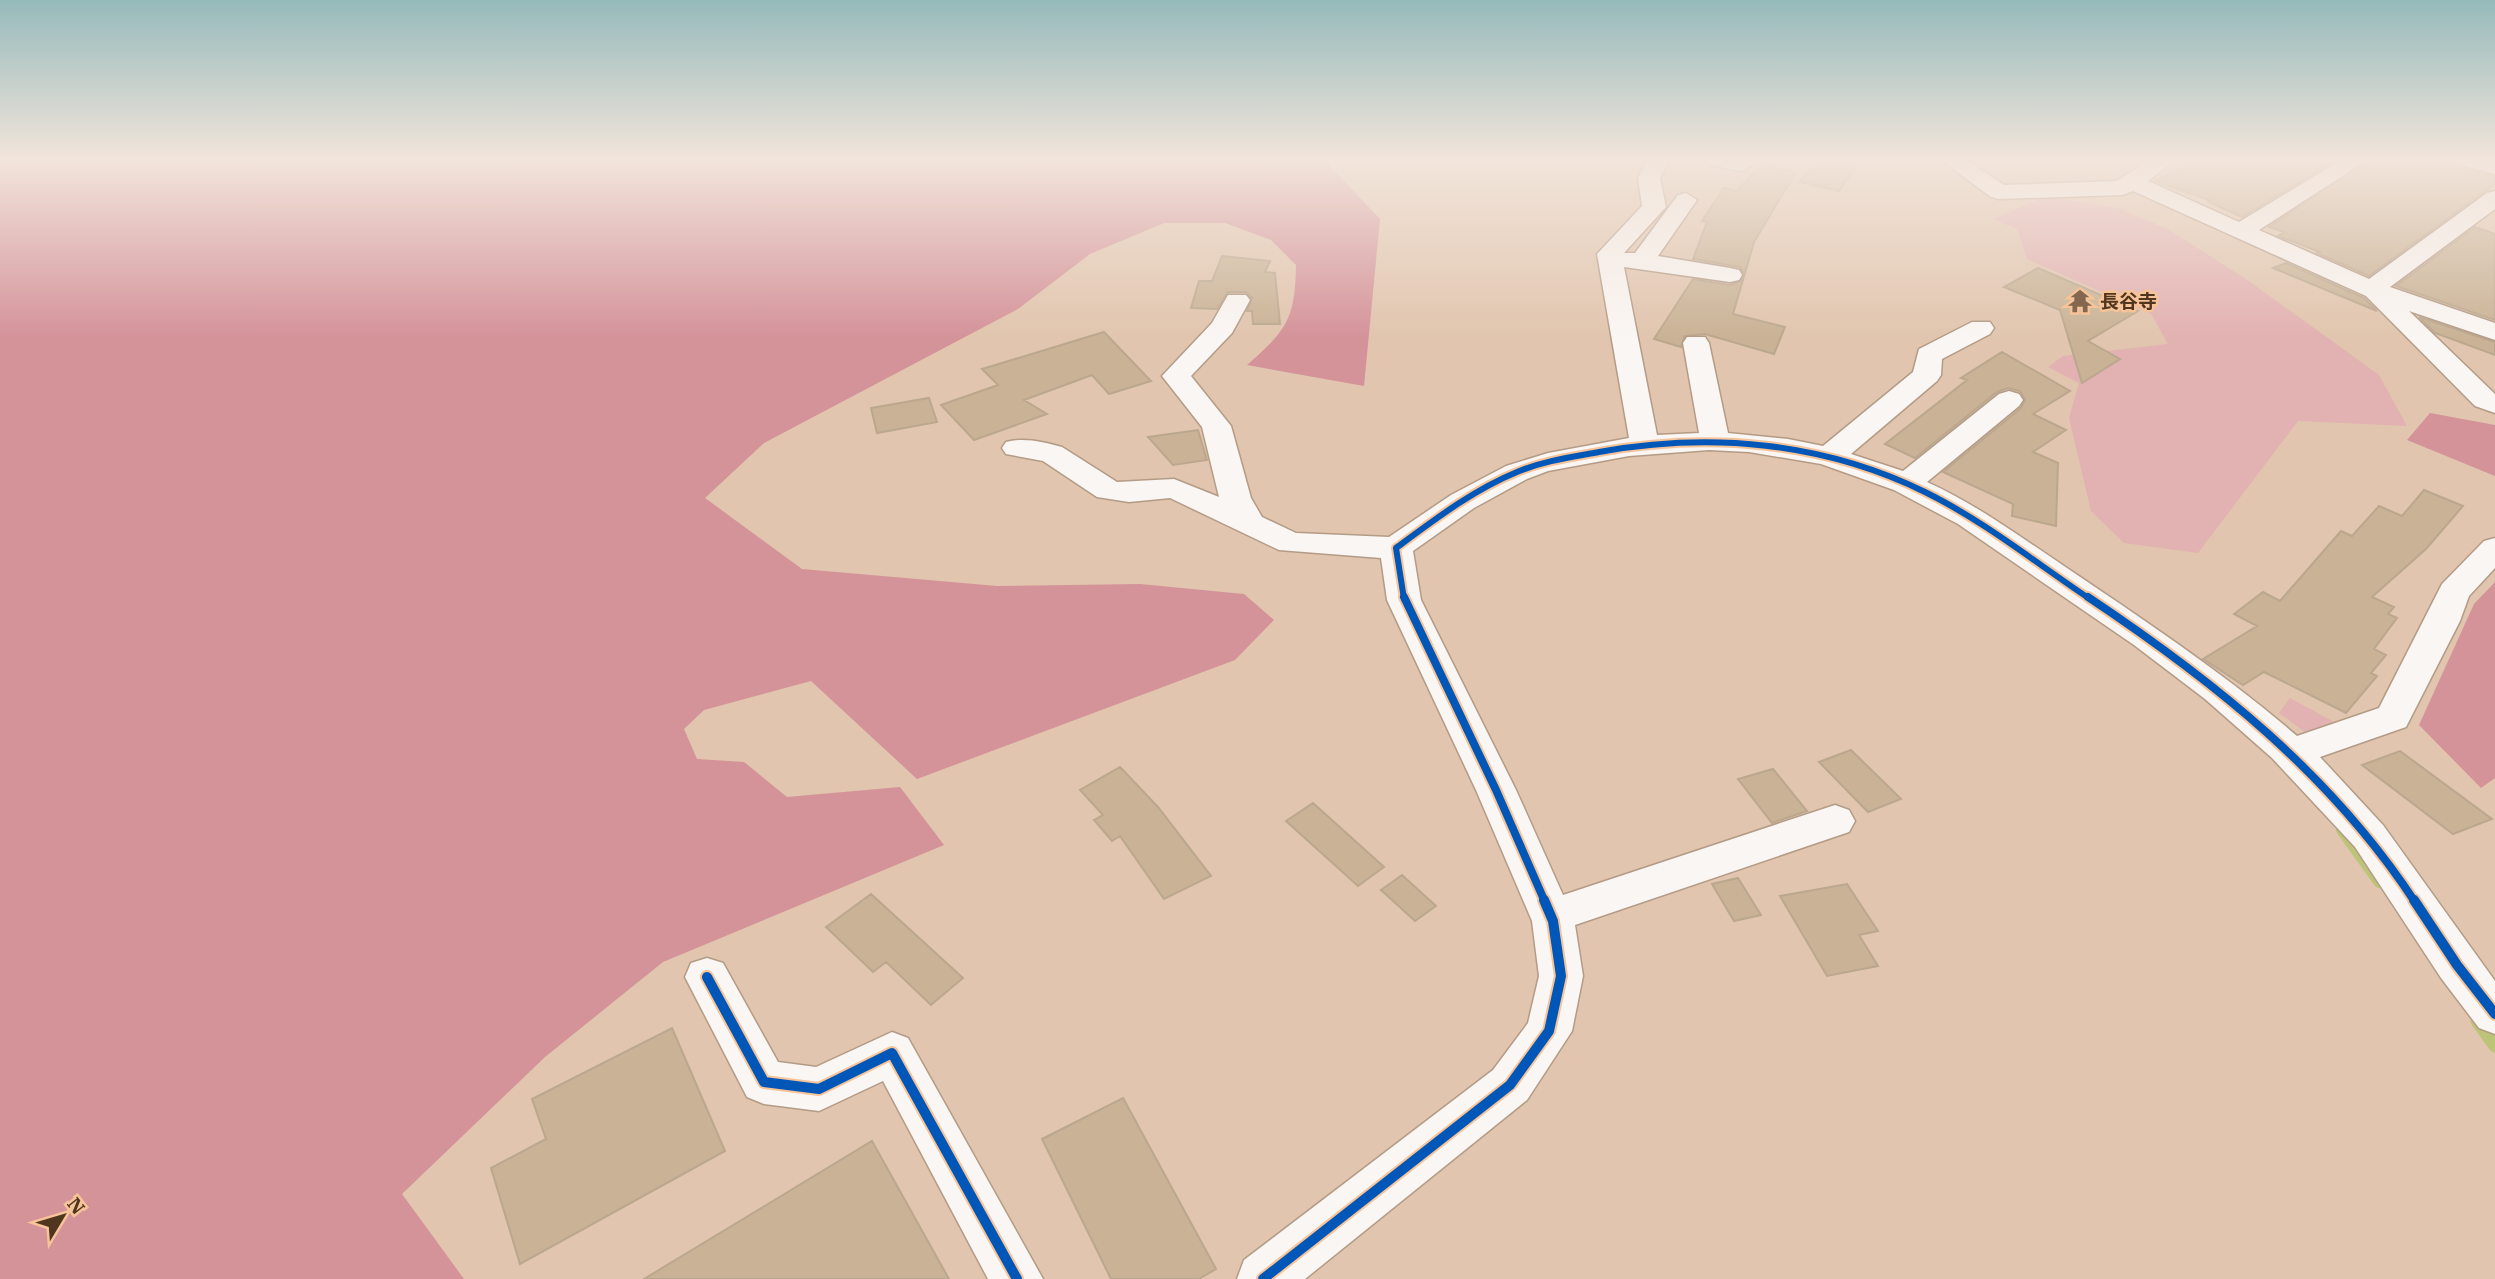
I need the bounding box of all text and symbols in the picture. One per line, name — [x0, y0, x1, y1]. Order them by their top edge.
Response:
temple icon: 長谷寺 — [2066, 287, 2094, 315]
place label: 長谷寺 — [2100, 289, 2157, 313]
north arrow — [28, 1181, 98, 1251]
text: N — [62, 1192, 90, 1219]

